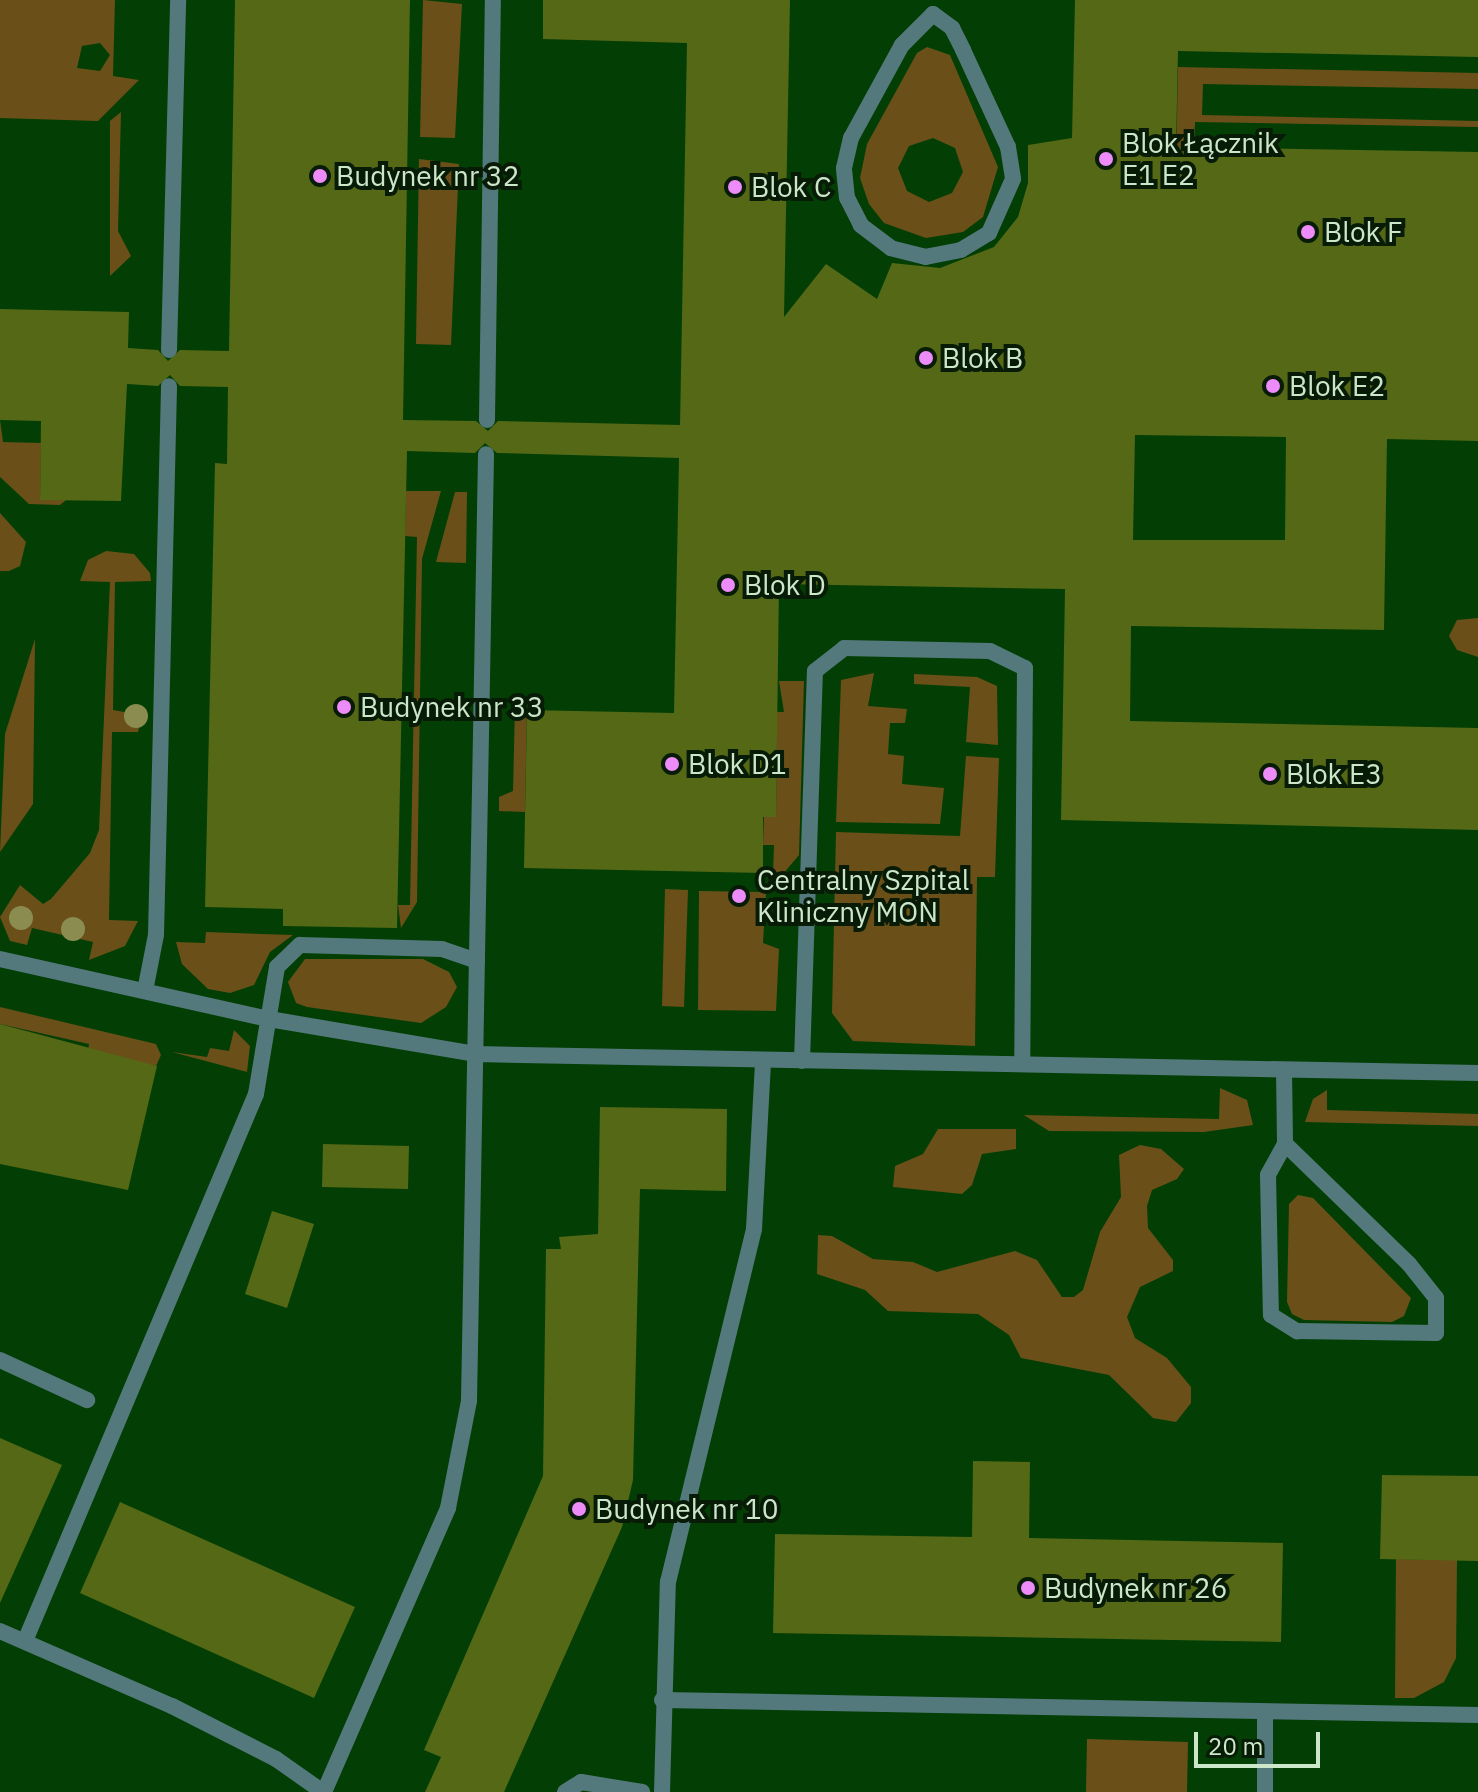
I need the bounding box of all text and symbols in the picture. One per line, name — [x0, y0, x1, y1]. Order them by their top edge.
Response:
place label: Blok Łącznik E1 E2 — [1122, 126, 1279, 192]
marker: Blok Łącznik E1 E2 — [1097, 150, 1115, 168]
place label: Budynek nr 32 — [336, 159, 519, 193]
marker: Budynek nr 32 — [311, 167, 329, 185]
place label: Blok C — [751, 170, 831, 204]
marker: Blok C — [726, 178, 744, 196]
place label: Blok F — [1324, 215, 1403, 249]
marker: Blok F — [1299, 223, 1317, 241]
place label: Blok B — [942, 341, 1023, 375]
marker: Blok B — [917, 349, 935, 367]
place label: Blok E2 — [1289, 369, 1385, 403]
marker: Blok E2 — [1264, 377, 1282, 395]
place label: Blok D — [744, 568, 826, 602]
marker: Blok D — [719, 576, 737, 594]
place label: Budynek nr 33 — [360, 690, 543, 724]
marker: Budynek nr 33 — [335, 698, 353, 716]
place label: Blok D1 — [688, 747, 787, 781]
marker: Blok D1 — [663, 755, 681, 773]
place label: Blok E3 — [1286, 757, 1382, 791]
marker: Blok E3 — [1261, 765, 1279, 783]
place label: Centralny Szpital Kliniczny MON — [757, 863, 969, 929]
marker: Centralny Szpital Kliniczny MON — [728, 885, 750, 907]
place label: Budynek nr 10 — [595, 1492, 778, 1526]
marker: Budynek nr 10 — [570, 1500, 588, 1518]
place label: Budynek nr 26 — [1044, 1571, 1227, 1605]
marker: Budynek nr 26 — [1019, 1579, 1037, 1597]
scale bar — [1198, 1716, 1324, 1766]
text: 20 m — [1208, 1730, 1263, 1762]

